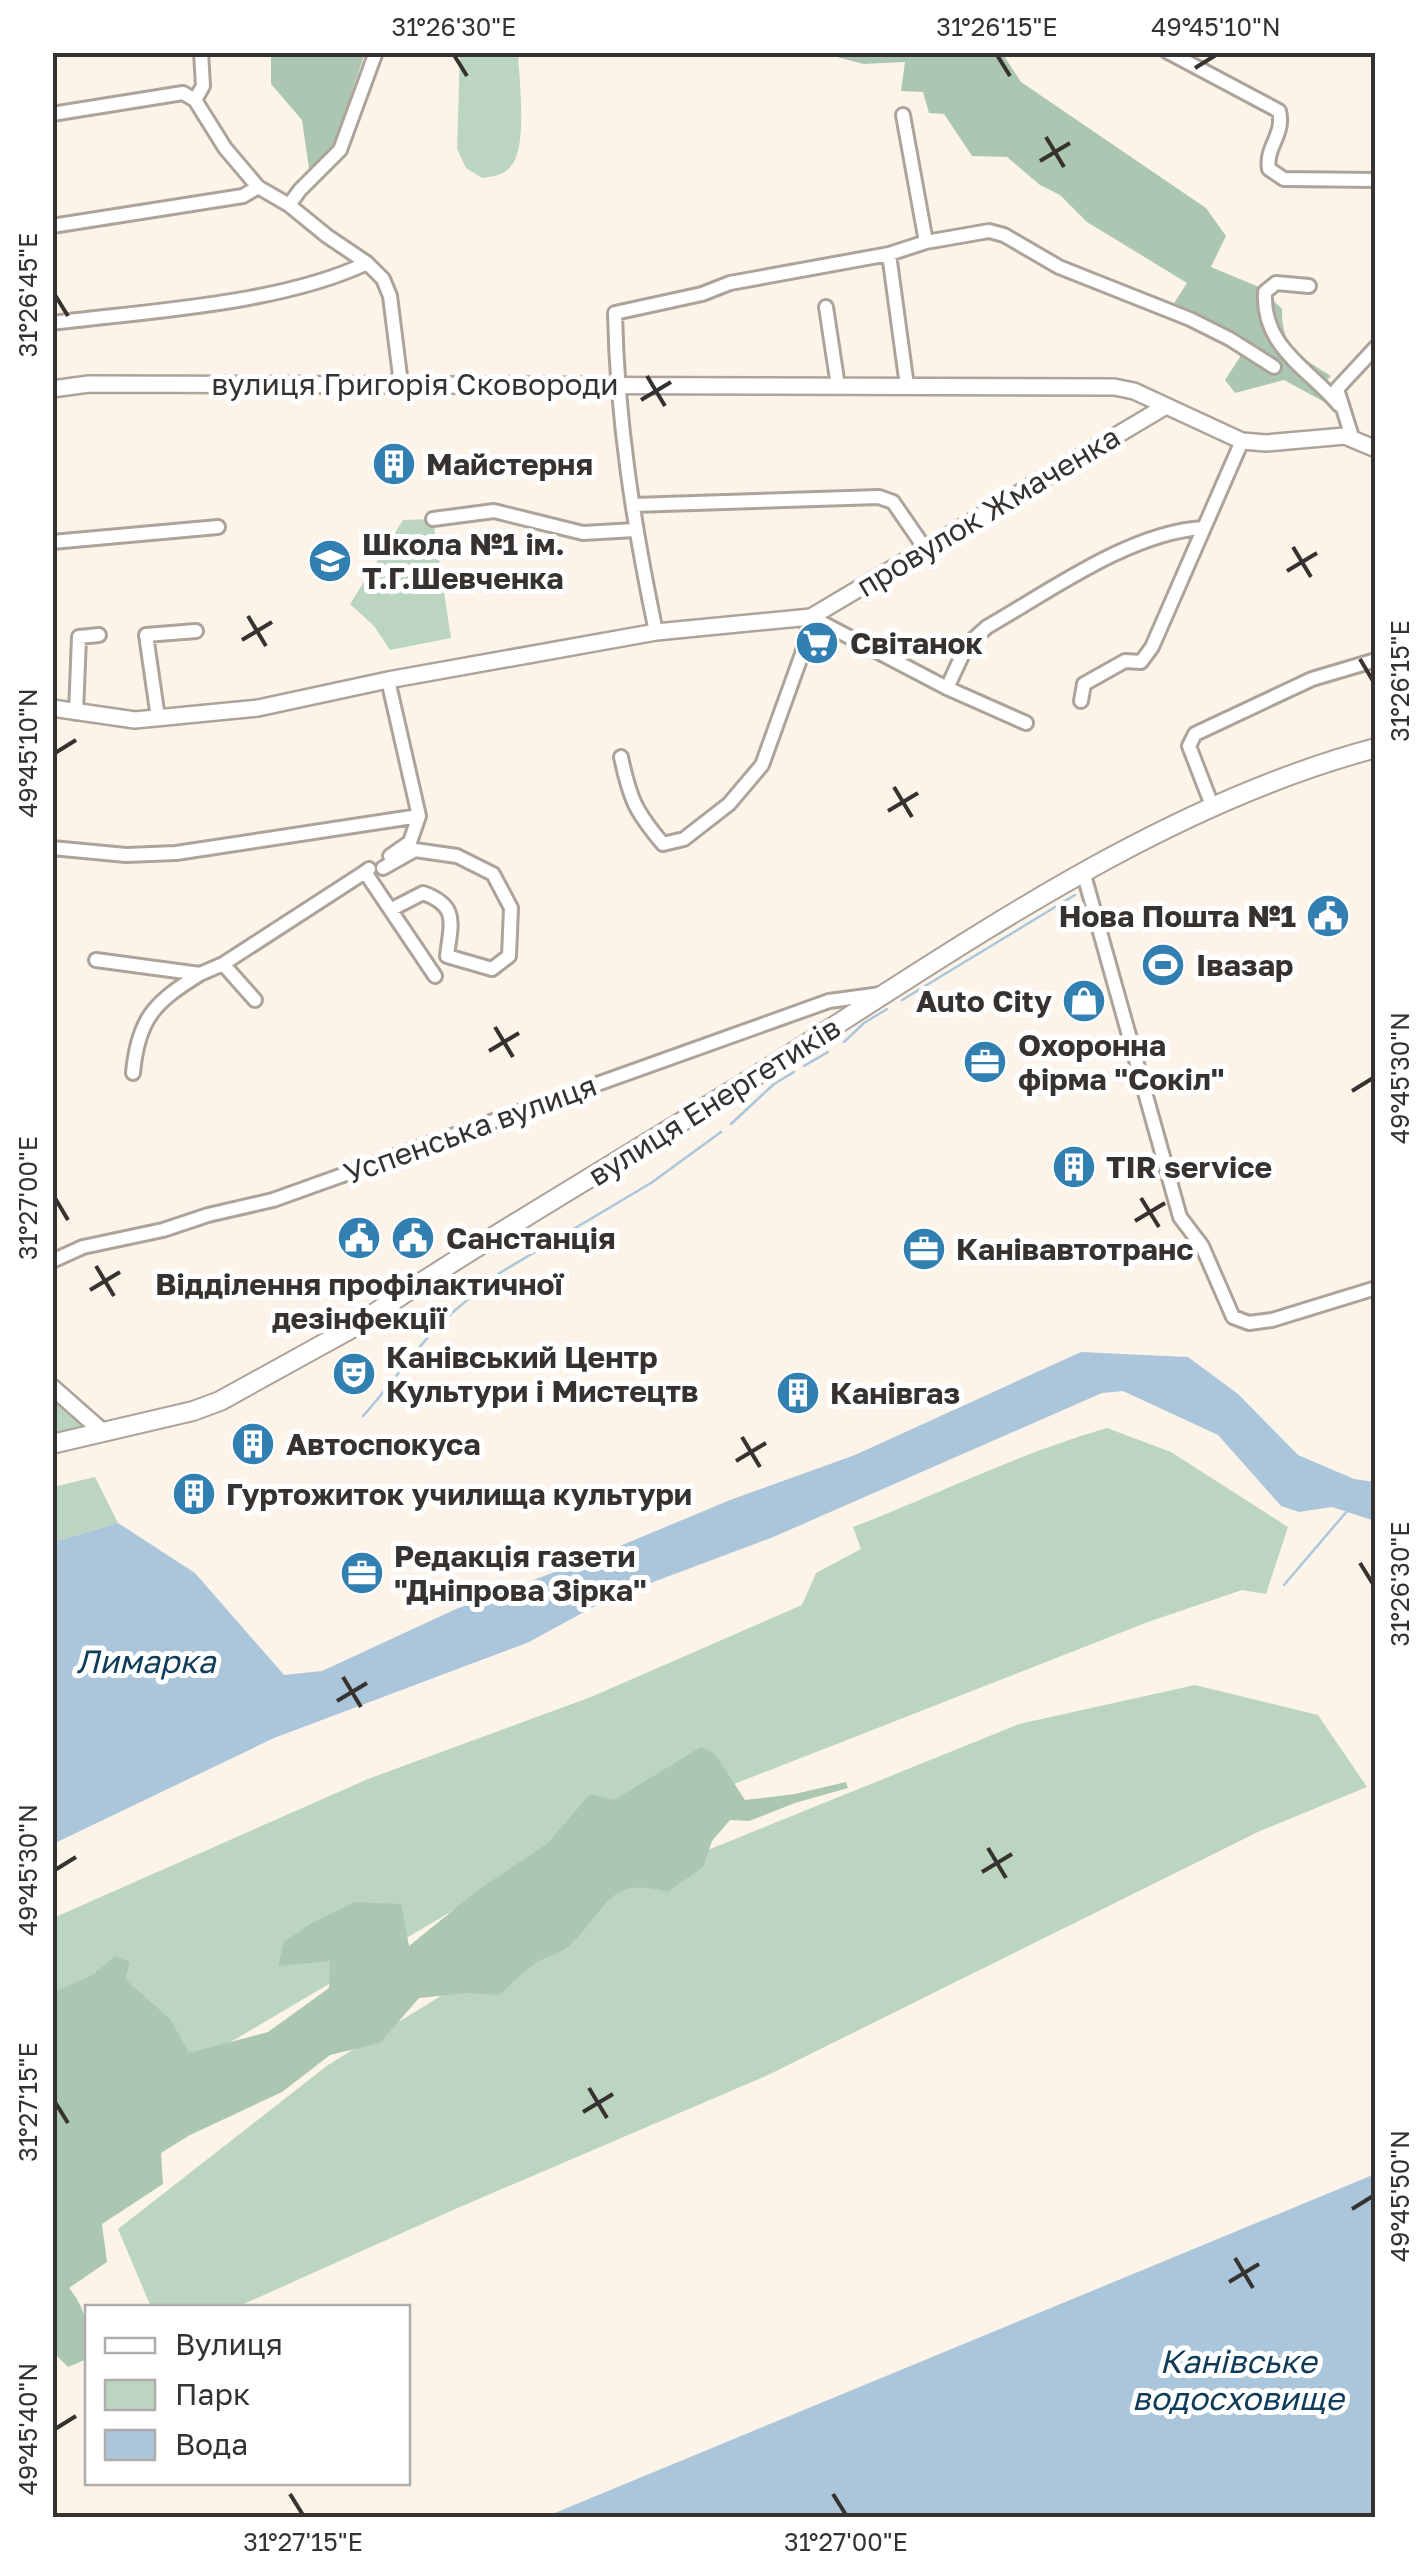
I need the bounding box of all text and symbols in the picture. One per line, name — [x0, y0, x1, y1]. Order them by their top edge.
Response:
text: 31°26'30"E — [392, 11, 516, 42]
text: 31°26'15"E — [936, 11, 1058, 42]
text: 49°45'10"N — [1151, 11, 1281, 42]
text: 31°26'45"E — [12, 233, 43, 357]
street label: вулиця Григорія Сковороди — [211, 366, 619, 402]
street label: провулок Жмаченка — [850, 418, 1126, 604]
building icon: Майстерня — [371, 441, 417, 487]
place label: Майстерня — [426, 446, 593, 482]
place label: Школа №1 ім. Т.Г.Шевченка — [362, 526, 565, 596]
school or university icon: Школа №1 ім. Т.Г.Шевченка — [307, 538, 353, 584]
supermarket icon: Світанок — [794, 620, 840, 666]
text: 31°26'15"E — [1384, 620, 1415, 742]
place label: Світанок — [850, 625, 983, 661]
text: 49°45'10"N — [12, 688, 43, 818]
public building icon: Нова Пошта №1 — [1305, 893, 1351, 939]
place label: Нова Пошта №1 — [1059, 898, 1296, 934]
sports icon: Івазар — [1140, 942, 1186, 988]
place label: Івазар — [1196, 947, 1294, 983]
shop icon: Auto City — [1061, 978, 1107, 1024]
place label: Auto City — [916, 983, 1052, 1019]
street label: вулиця Енергетиків — [581, 1009, 847, 1193]
text: 49°45'30"N — [1384, 1012, 1415, 1144]
place label: Охоронна фірма "Сокіл" — [1018, 1027, 1225, 1097]
office icon: Охоронна фірма "Сокіл" — [962, 1039, 1008, 1085]
street label: Успенська вулиця — [339, 1067, 601, 1191]
text: 31°27'00"E — [12, 1136, 43, 1260]
building icon: TIR service — [1051, 1144, 1097, 1190]
place label: TIR service — [1106, 1149, 1272, 1185]
public building icon: Відділення профілактичної дезінфекції — [336, 1215, 382, 1261]
public building icon: Санстанція — [390, 1215, 436, 1261]
place label: Санстанція — [446, 1220, 616, 1256]
office icon: Канівавтотранс — [901, 1226, 947, 1272]
place label: Канівавтотранс — [956, 1231, 1194, 1267]
place label: Відділення профілактичної дезінфекції — [155, 1266, 564, 1336]
place label: Канівський Центр Культури і Мистецтв — [386, 1339, 698, 1409]
theatre icon: Канівський Центр Культури і Мистецтв — [331, 1351, 377, 1397]
building icon: Канівгаз — [775, 1370, 821, 1416]
place label: Канівгаз — [830, 1375, 960, 1411]
building icon: Автоспокуса — [230, 1421, 276, 1467]
place label: Автоспокуса — [286, 1426, 481, 1462]
building icon: Гуртожиток училища культури — [171, 1471, 217, 1517]
place label: Гуртожиток училища культури — [226, 1476, 692, 1512]
text: 31°26'30"E — [1384, 1522, 1415, 1646]
place label: Редакція газети "Дніпрова Зірка" — [394, 1538, 647, 1608]
office icon: Редакція газети "Дніпрова Зірка" — [339, 1550, 385, 1596]
water label: Лимарка — [76, 1642, 218, 1680]
text: 49°45'30"N — [12, 1804, 43, 1936]
text: 31°27'15"E — [12, 2042, 43, 2162]
text: 49°45'50"N — [1384, 2130, 1415, 2262]
legend — [85, 2305, 410, 2485]
text: Вулиця — [175, 2326, 283, 2362]
water label: Канівське водосховище — [1132, 2342, 1346, 2417]
text: 49°45'40"N — [12, 2363, 43, 2495]
text: Парк — [175, 2376, 250, 2412]
text: Вода — [175, 2426, 248, 2462]
text: 31°27'15"E — [243, 2526, 363, 2557]
text: 31°27'00"E — [784, 2526, 908, 2557]

